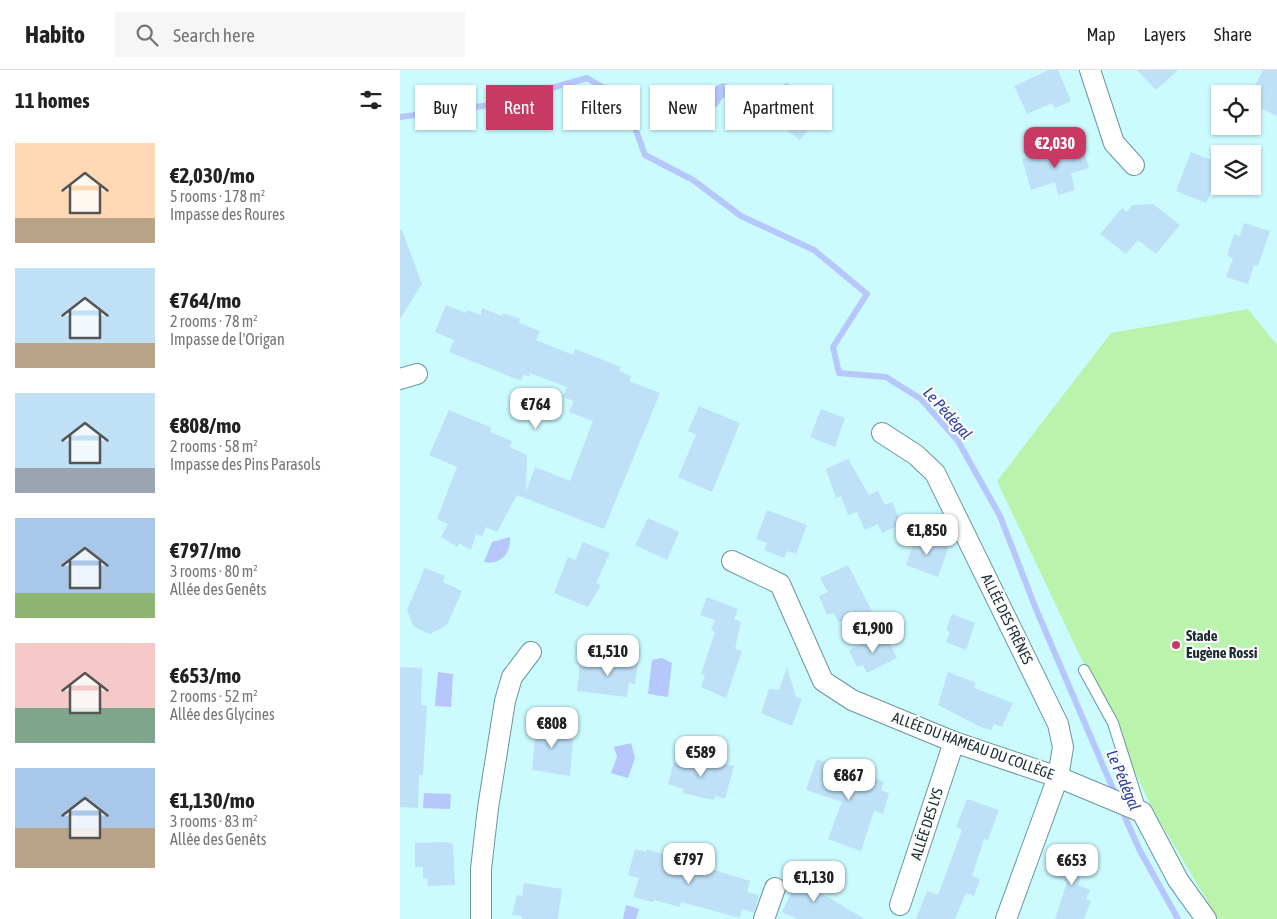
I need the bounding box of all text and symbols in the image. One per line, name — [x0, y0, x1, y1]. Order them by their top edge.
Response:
search box — [115, 12, 465, 57]
text: Habito — [25, 21, 85, 48]
icon: search — [133, 21, 161, 49]
text: Search here — [173, 24, 255, 46]
text: Map — [1086, 24, 1115, 45]
text: Layers — [1143, 24, 1186, 45]
text: Share — [1214, 24, 1252, 45]
chip: Buy — [415, 85, 476, 130]
chip: Rent — [486, 85, 553, 130]
chip: Filters — [563, 85, 640, 130]
chip: New — [650, 85, 715, 130]
chip: Apartment — [725, 85, 832, 130]
map controls — [1211, 85, 1261, 195]
button: locate — [1211, 85, 1261, 135]
icon: filters — [357, 86, 385, 114]
text: 11 homes — [15, 88, 90, 112]
pin: €2,030 — [1014, 126, 1096, 169]
text: €2,030 — [1035, 134, 1075, 152]
button: layers — [1211, 145, 1261, 195]
icon: home — [55, 163, 115, 223]
text: €2,030/mo — [170, 163, 255, 187]
text: 5 rooms · 178 m² — [170, 187, 265, 205]
text: Impasse des Roures — [170, 205, 285, 223]
icon: home — [55, 288, 115, 348]
text: €764/mo — [170, 288, 241, 312]
text: 2 rooms · 78 m² — [170, 312, 258, 330]
text: Impasse de l'Origan — [170, 330, 285, 348]
water label: Le Pédégal — [919, 383, 976, 443]
pin: €764 — [506, 388, 566, 430]
text: €764 — [521, 395, 551, 413]
icon: home — [55, 413, 115, 473]
text: €808/mo — [170, 413, 241, 437]
text: 2 rooms · 58 m² — [170, 437, 258, 455]
text: Impasse des Pins Parasols — [170, 455, 321, 473]
pin: €1,850 — [886, 514, 968, 556]
text: €1,850 — [907, 521, 947, 539]
icon: home — [55, 538, 115, 598]
text: €797/mo — [170, 538, 241, 562]
text: 3 rooms · 80 m² — [170, 562, 258, 580]
street label: ALLÉE DES FRÊNES — [978, 571, 1037, 667]
text: Allée des Genêts — [170, 580, 267, 598]
pin: €1,900 — [832, 612, 914, 654]
text: €1,900 — [853, 619, 893, 637]
place label: Stade Eugène Rossi — [1186, 627, 1257, 661]
pin: €1,510 — [567, 634, 649, 677]
marker: Stade Eugène Rossi — [1170, 639, 1182, 651]
text: €1,510 — [588, 642, 628, 660]
icon: home — [55, 663, 115, 723]
text: €653/mo — [170, 663, 241, 687]
text: 2 rooms · 52 m² — [170, 687, 258, 705]
text: Allée des Glycines — [170, 705, 275, 723]
pin: €808 — [522, 706, 582, 749]
street label: ALLÉE DU HAMEAU DU COLLÈGE — [890, 708, 1057, 783]
text: €808 — [537, 714, 567, 732]
pin: €589 — [671, 736, 731, 778]
text: €589 — [686, 743, 716, 761]
water label: Le Pédégal — [1102, 747, 1145, 813]
pin: €867 — [819, 758, 879, 801]
text: €867 — [834, 766, 864, 784]
street label: ALLÉE DES LYS — [907, 786, 946, 862]
icon: home — [55, 788, 115, 848]
text: €1,130/mo — [170, 788, 255, 812]
text: 3 rooms · 83 m² — [170, 812, 258, 830]
text: Allée des Genêts — [170, 830, 267, 848]
pin: €797 — [659, 842, 719, 885]
pin: €653 — [1042, 844, 1102, 886]
text: €797 — [674, 850, 704, 868]
text: €653 — [1057, 851, 1087, 869]
pin: €1,130 — [773, 860, 855, 903]
text: €1,130 — [794, 868, 834, 886]

